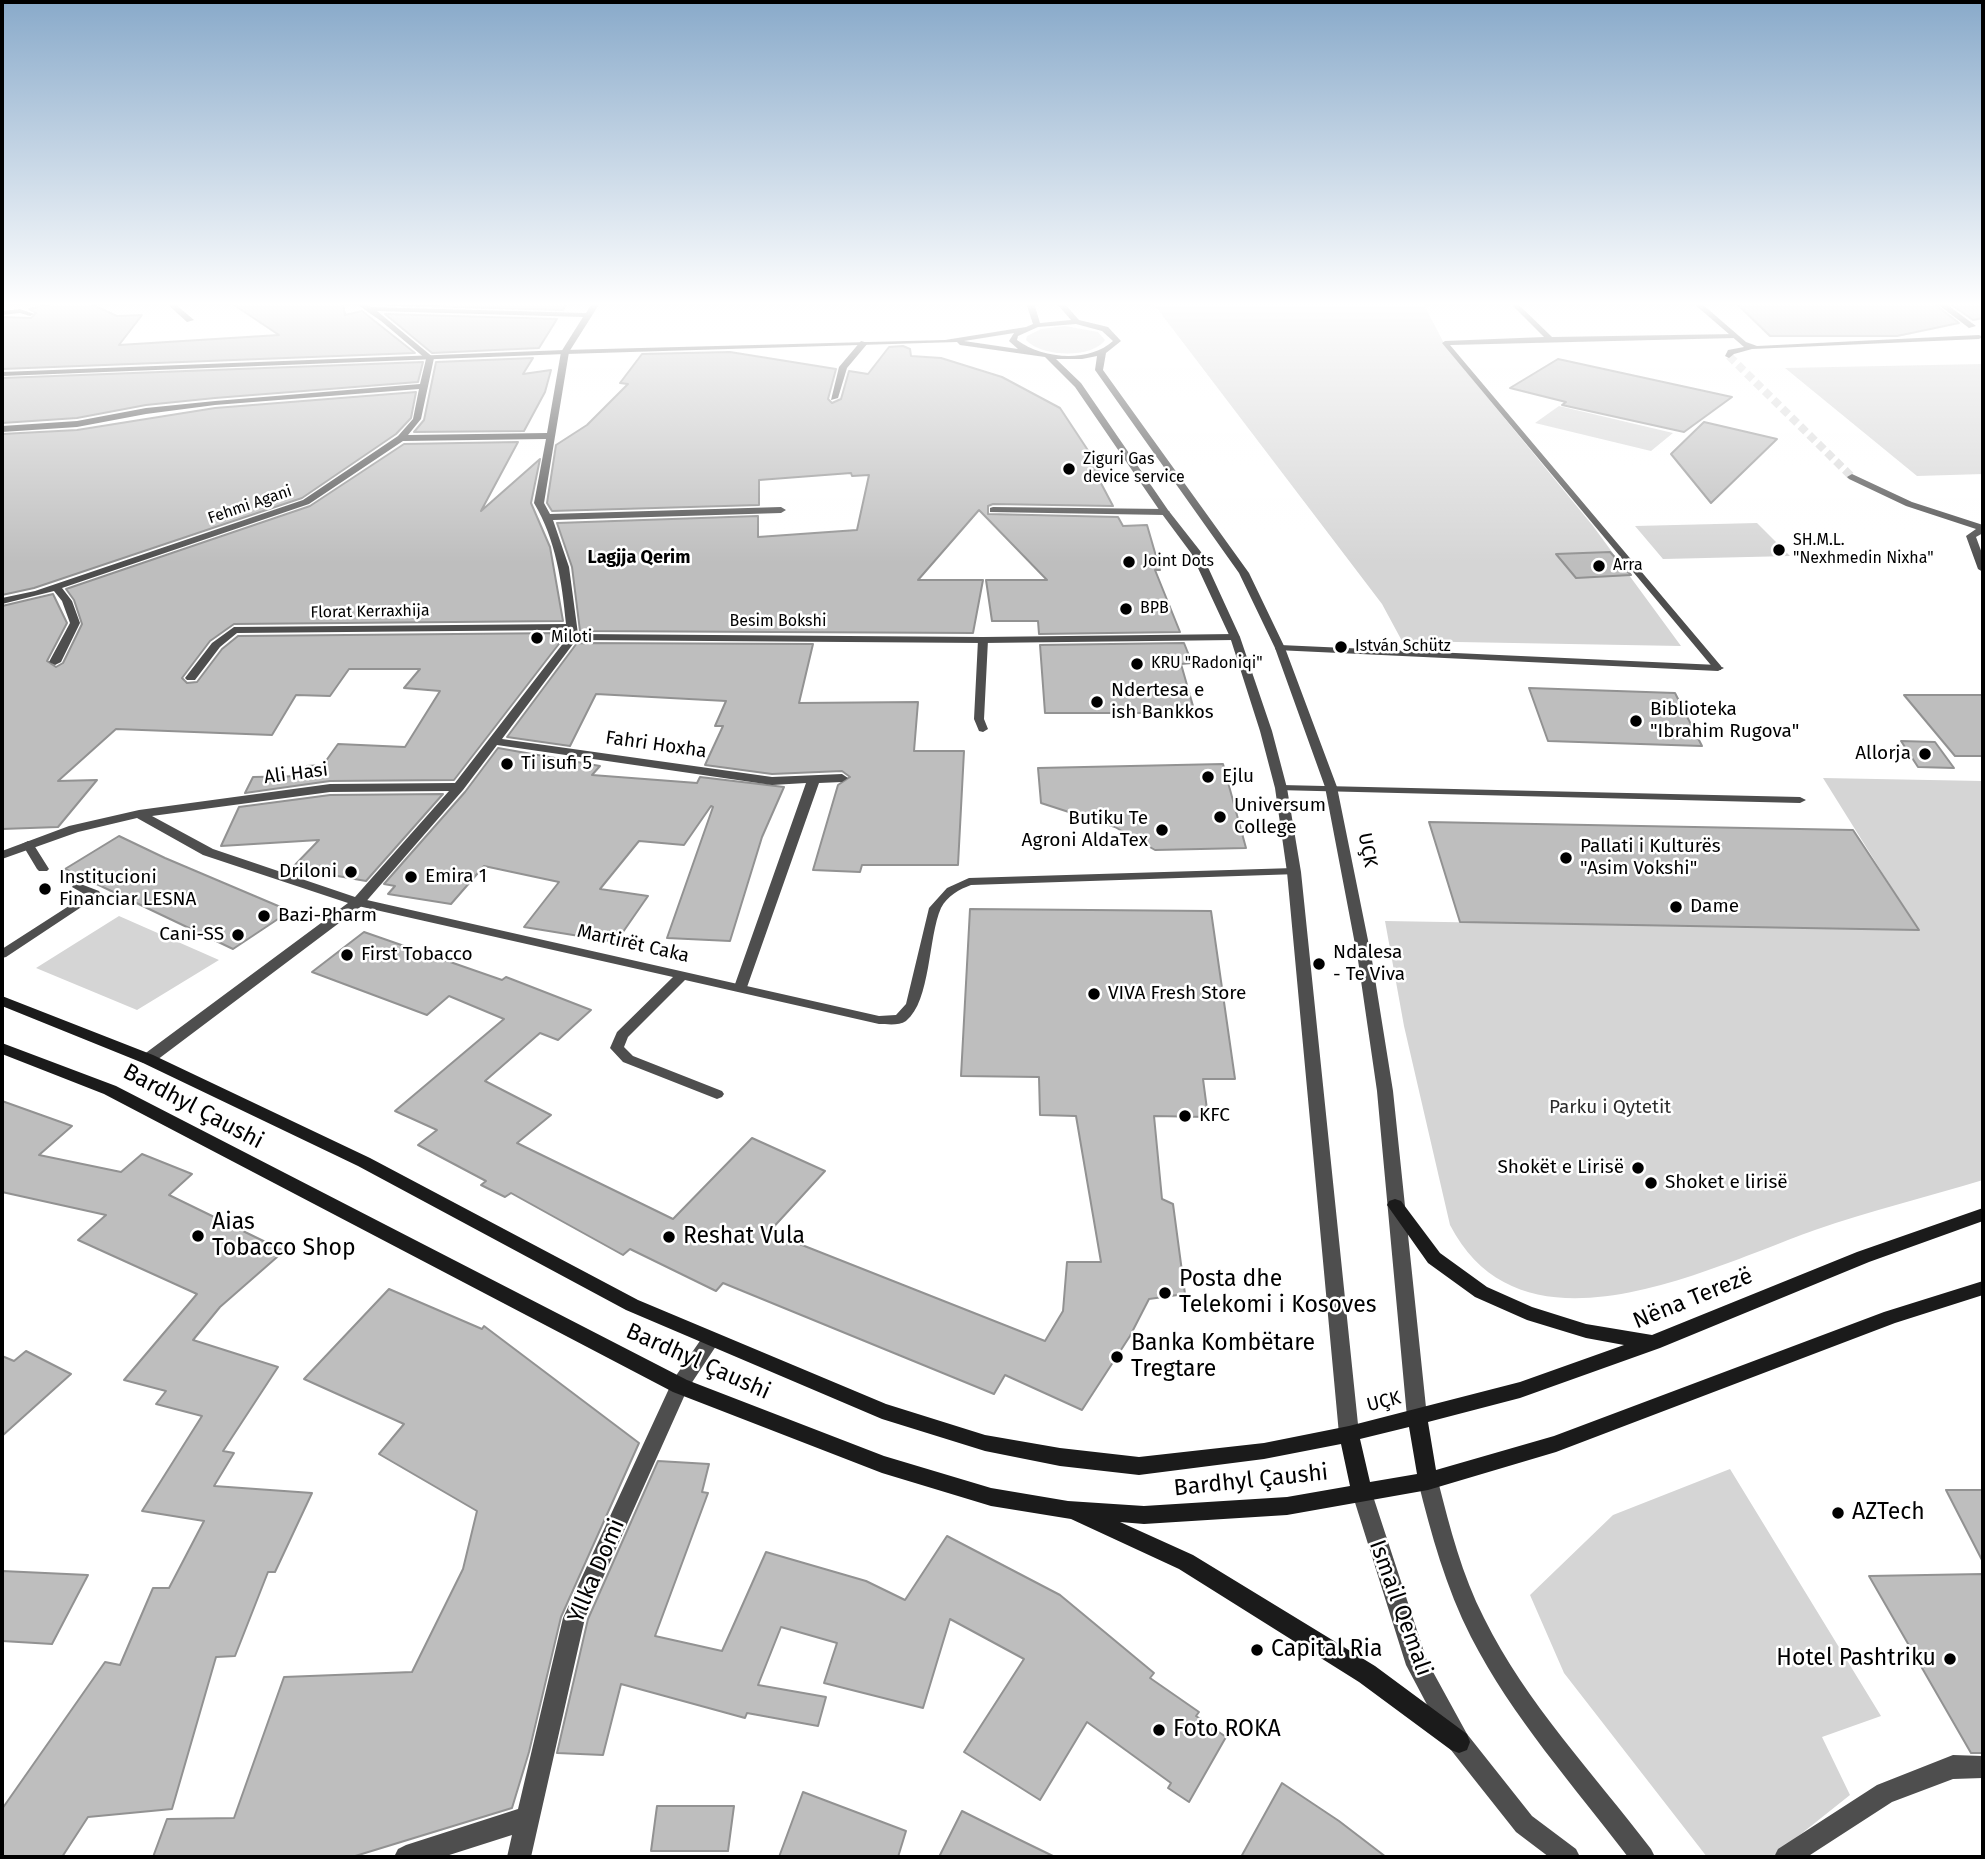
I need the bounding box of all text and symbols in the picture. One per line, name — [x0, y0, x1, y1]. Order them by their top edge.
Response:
place label: Ziguri Gas device service — [1083, 450, 1185, 488]
marker: Ziguri Gas device service — [1061, 461, 1077, 477]
street label: Fehmi Agani — [205, 482, 295, 528]
place label: SH.M.L. "Nexhmedin Nixha" — [1793, 531, 1934, 569]
marker: SH.M.L. "Nexhmedin Nixha" — [1771, 542, 1787, 558]
district label: Lagjja Qerim — [588, 547, 690, 569]
place label: Joint Dots — [1143, 552, 1214, 572]
marker: Joint Dots — [1121, 554, 1137, 570]
place label: Arra — [1613, 556, 1643, 576]
marker: Arra — [1591, 558, 1607, 574]
place label: BPB — [1140, 599, 1169, 619]
street label: Florat Kerraxhija — [310, 601, 430, 623]
marker: BPB — [1118, 601, 1134, 617]
street label: Besim Bokshi — [730, 612, 826, 632]
place label: Miloti — [551, 628, 592, 648]
marker: Miloti — [529, 630, 545, 646]
place label: István Schütz — [1355, 637, 1451, 657]
marker: István Schütz — [1333, 639, 1349, 655]
place label: KRU "Radoniqi" — [1151, 654, 1263, 674]
marker: KRU "Radoniqi" — [1129, 656, 1145, 672]
place label: Ndertesa e ish Bankkos — [1111, 680, 1214, 724]
marker: Ndertesa e ish Bankkos — [1089, 694, 1105, 710]
place label: Biblioteka "Ibrahim Rugova" — [1650, 699, 1799, 743]
marker: Biblioteka "Ibrahim Rugova" — [1628, 713, 1644, 729]
street label: Fahri Hoxha — [604, 727, 708, 763]
place label: Allorja — [1855, 743, 1911, 765]
marker: Allorja — [1917, 746, 1933, 762]
place label: Ti isufi 5 — [521, 753, 592, 775]
marker: Ti isufi 5 — [499, 756, 515, 772]
street label: Ali Hasi — [263, 759, 329, 789]
place label: Ejlu — [1222, 766, 1254, 788]
marker: Ejlu — [1200, 769, 1216, 785]
place label: Universum College — [1234, 795, 1326, 839]
place label: Butiku Te Agroni AldaTex — [1022, 808, 1148, 852]
marker: Universum College — [1212, 809, 1228, 825]
marker: Butiku Te Agroni AldaTex — [1154, 822, 1170, 838]
street label: UÇK — [1353, 831, 1381, 869]
place label: Pallati i Kulturës "Asim Vokshi" — [1580, 836, 1721, 880]
marker: Pallati i Kulturës "Asim Vokshi" — [1558, 850, 1574, 866]
place label: Driloni — [279, 861, 337, 883]
marker: Driloni — [343, 864, 359, 880]
place label: Emira 1 — [425, 866, 487, 888]
place label: Institucioni Financiar LESNA — [59, 867, 196, 911]
marker: Emira 1 — [403, 869, 419, 885]
marker: Institucioni Financiar LESNA — [37, 881, 53, 897]
place label: Dame — [1690, 896, 1739, 918]
marker: Dame — [1668, 899, 1684, 915]
place label: Bazi-Pharm — [278, 905, 377, 927]
marker: Bazi-Pharm — [256, 908, 272, 924]
street label: Martirët Caka — [575, 920, 691, 968]
place label: Cani-SS — [159, 924, 224, 946]
marker: Cani-SS — [230, 927, 246, 943]
place label: Ndalesa - Te Viva — [1333, 942, 1405, 986]
place label: First Tobacco — [361, 944, 473, 966]
marker: First Tobacco — [339, 947, 355, 963]
marker: Ndalesa - Te Viva — [1311, 956, 1327, 972]
place label: VIVA Fresh Store — [1108, 983, 1246, 1005]
marker: VIVA Fresh Store — [1086, 986, 1102, 1002]
street label: Bardhyl Çaushi — [118, 1058, 268, 1156]
park label: Parku i Qytetit — [1549, 1097, 1671, 1119]
place label: KFC — [1199, 1105, 1230, 1127]
marker: KFC — [1177, 1108, 1193, 1124]
place label: Shokët e Lirisë — [1497, 1157, 1624, 1179]
marker: Shokët e Lirisë — [1630, 1160, 1646, 1176]
place label: Shoket e lirisë — [1665, 1172, 1788, 1194]
marker: Shoket e lirisë — [1643, 1175, 1659, 1191]
place label: Aias Tobacco Shop — [212, 1209, 356, 1263]
place label: Reshat Vula — [683, 1223, 805, 1251]
marker: Aias Tobacco Shop — [190, 1228, 206, 1244]
marker: Reshat Vula — [661, 1229, 677, 1245]
street label: Nëna Terezë — [1629, 1263, 1757, 1335]
place label: Posta dhe Telekomi i Kosoves — [1179, 1266, 1376, 1320]
marker: Posta dhe Telekomi i Kosoves — [1157, 1285, 1173, 1301]
street label: Bardhyl Çaushi — [622, 1318, 774, 1406]
place label: Banka Kombëtare Tregtare — [1131, 1330, 1315, 1384]
marker: Banka Kombëtare Tregtare — [1109, 1349, 1125, 1365]
street label: UÇK — [1365, 1387, 1403, 1417]
street label: Bardhyl Çaushi — [1172, 1459, 1330, 1503]
place label: AZTech — [1852, 1499, 1925, 1527]
marker: AZTech — [1830, 1505, 1846, 1521]
street label: Yllka Domi — [563, 1515, 631, 1627]
street label: Ismail Qemali — [1363, 1536, 1437, 1680]
place label: Capital Ria — [1271, 1636, 1382, 1664]
marker: Capital Ria — [1249, 1642, 1265, 1658]
place label: Hotel Pashtriku — [1776, 1645, 1936, 1673]
marker: Hotel Pashtriku — [1942, 1651, 1958, 1667]
place label: Foto ROKA — [1173, 1716, 1281, 1744]
marker: Foto ROKA — [1151, 1722, 1167, 1738]

